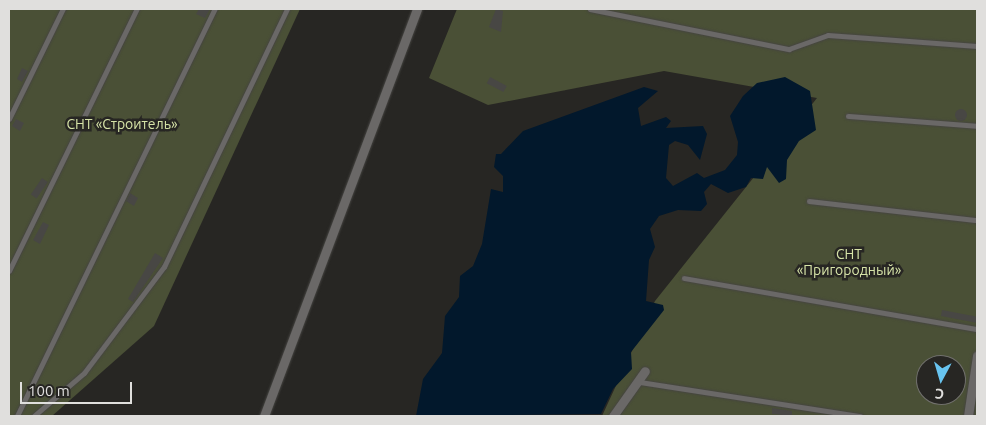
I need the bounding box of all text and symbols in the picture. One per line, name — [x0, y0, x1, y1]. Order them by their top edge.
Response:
park label: СНТ «Строитель» — [66, 116, 178, 132]
park label: СНТ «Пригородный» — [797, 246, 901, 278]
north arrow — [916, 355, 966, 405]
scale bar — [22, 372, 135, 404]
text: 100 m — [28, 382, 70, 399]
text: С — [934, 386, 945, 402]

